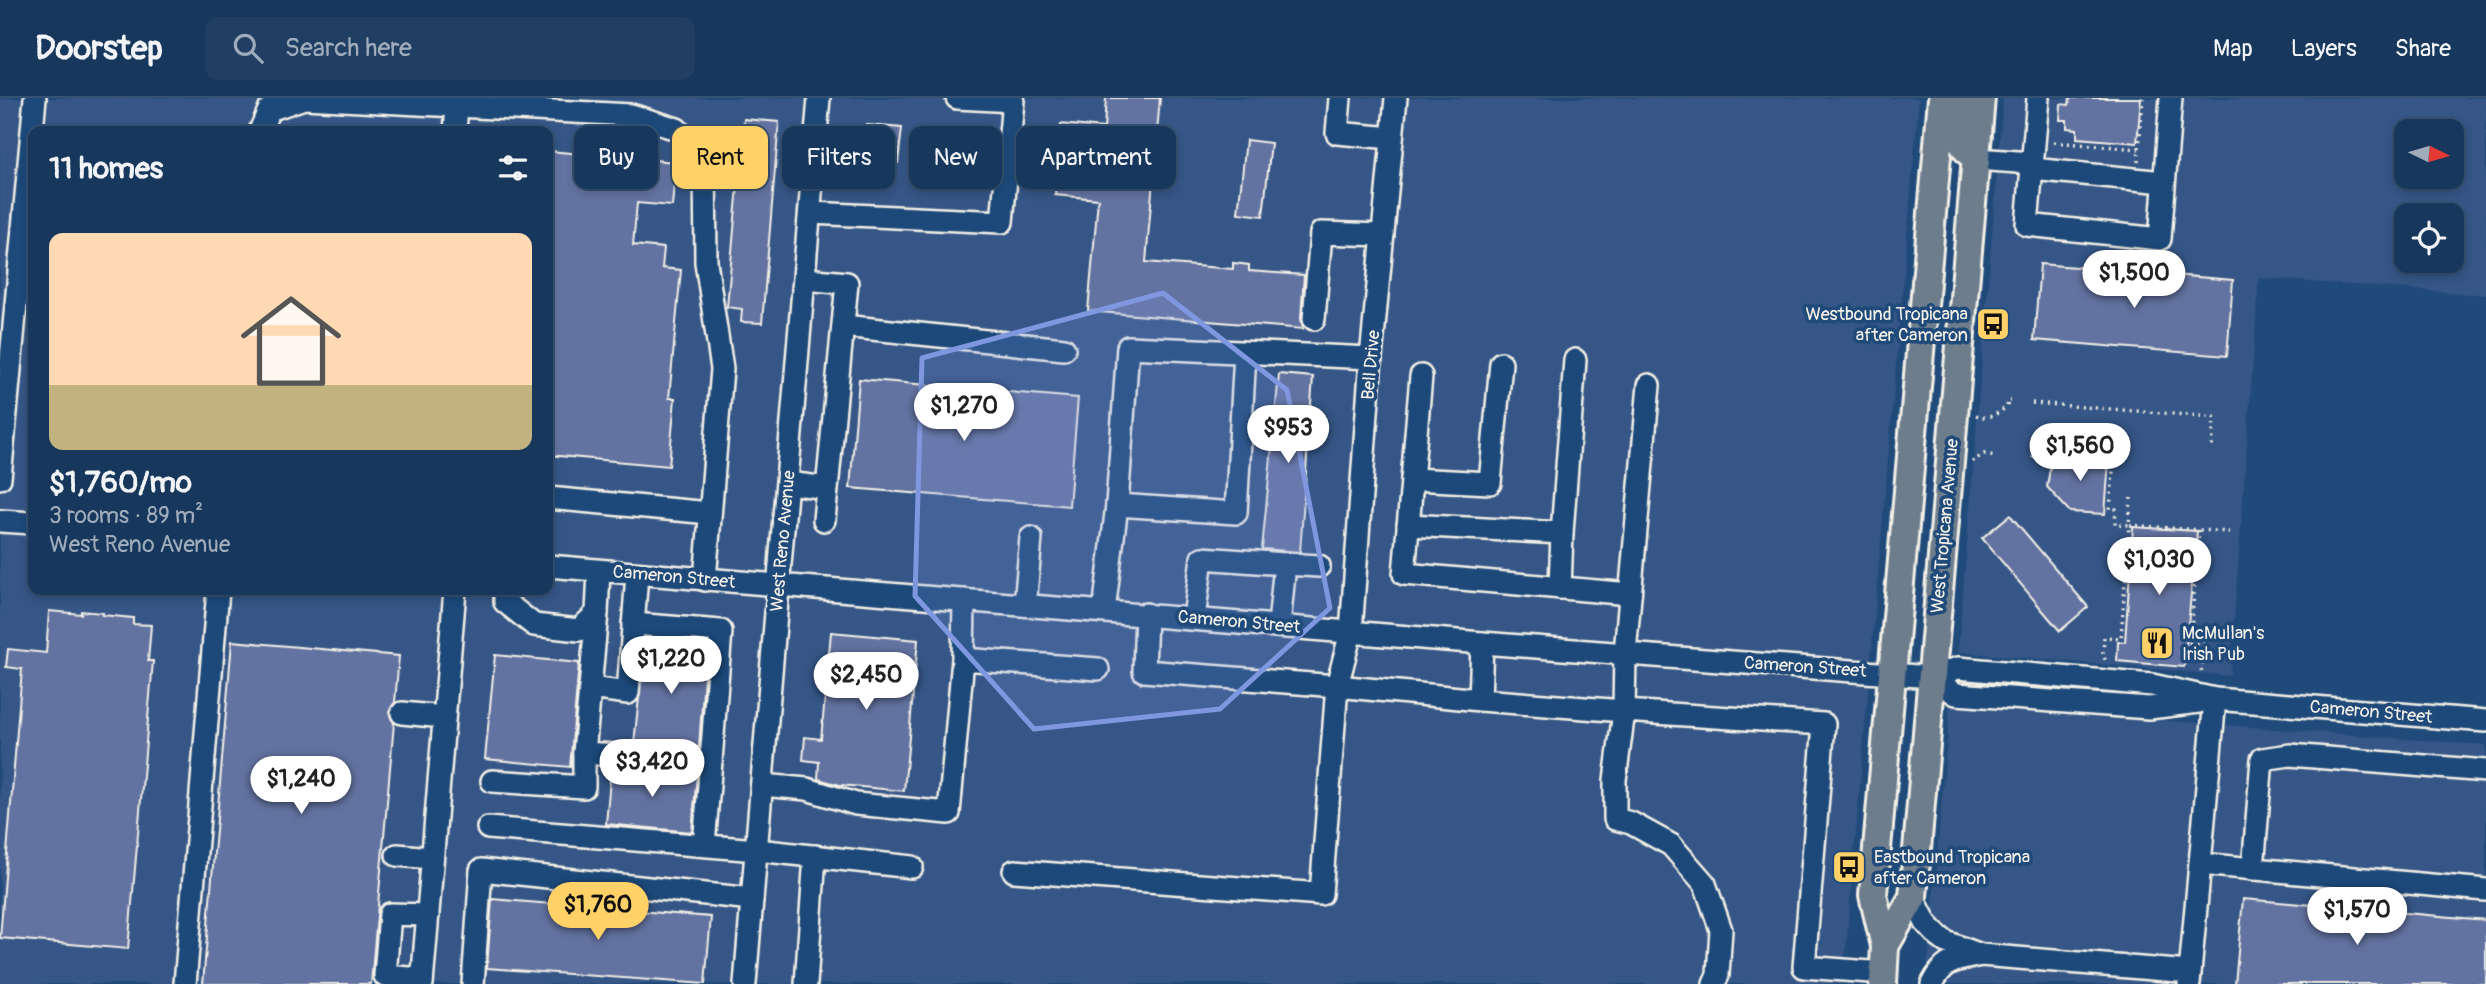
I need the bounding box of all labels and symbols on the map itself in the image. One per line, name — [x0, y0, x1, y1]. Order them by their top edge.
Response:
north arrow — [2394, 119, 2464, 189]
pin: $1,500 — [2077, 250, 2191, 310]
place label: Westbound Tropicana after Cameron — [1805, 303, 1968, 347]
bus stop icon: Westbound Tropicana after Cameron — [1974, 305, 2012, 343]
street label: Bell Drive — [1356, 329, 1386, 401]
pin: $1,270 — [907, 384, 1021, 443]
pin: $953 — [1247, 406, 1329, 465]
pin: $1,560 — [2023, 424, 2137, 483]
street label: West Tropicana Avenue — [1926, 438, 1964, 614]
street label: West Reno Avenue — [765, 469, 801, 613]
pin: $1,030 — [2102, 538, 2216, 597]
street label: Cameron Street — [612, 560, 737, 594]
street label: Cameron Street — [1177, 605, 1302, 639]
place label: McMullan's Irish Pub — [2182, 622, 2264, 666]
restaurant icon: McMullan's Irish Pub — [2138, 624, 2176, 662]
pin: $1,220 — [614, 636, 728, 696]
street label: Cameron Street — [1743, 651, 1868, 683]
pin: $2,450 — [809, 652, 923, 712]
street label: Cameron Street — [2309, 695, 2434, 729]
pin: $3,420 — [595, 740, 709, 799]
pin: $1,240 — [244, 756, 358, 816]
place label: Eastbound Tropicana after Cameron — [1874, 846, 2030, 890]
bus stop icon: Eastbound Tropicana after Cameron — [1830, 848, 1868, 886]
pin: $1,760 — [541, 882, 655, 942]
pin: $1,570 — [2300, 888, 2414, 947]

